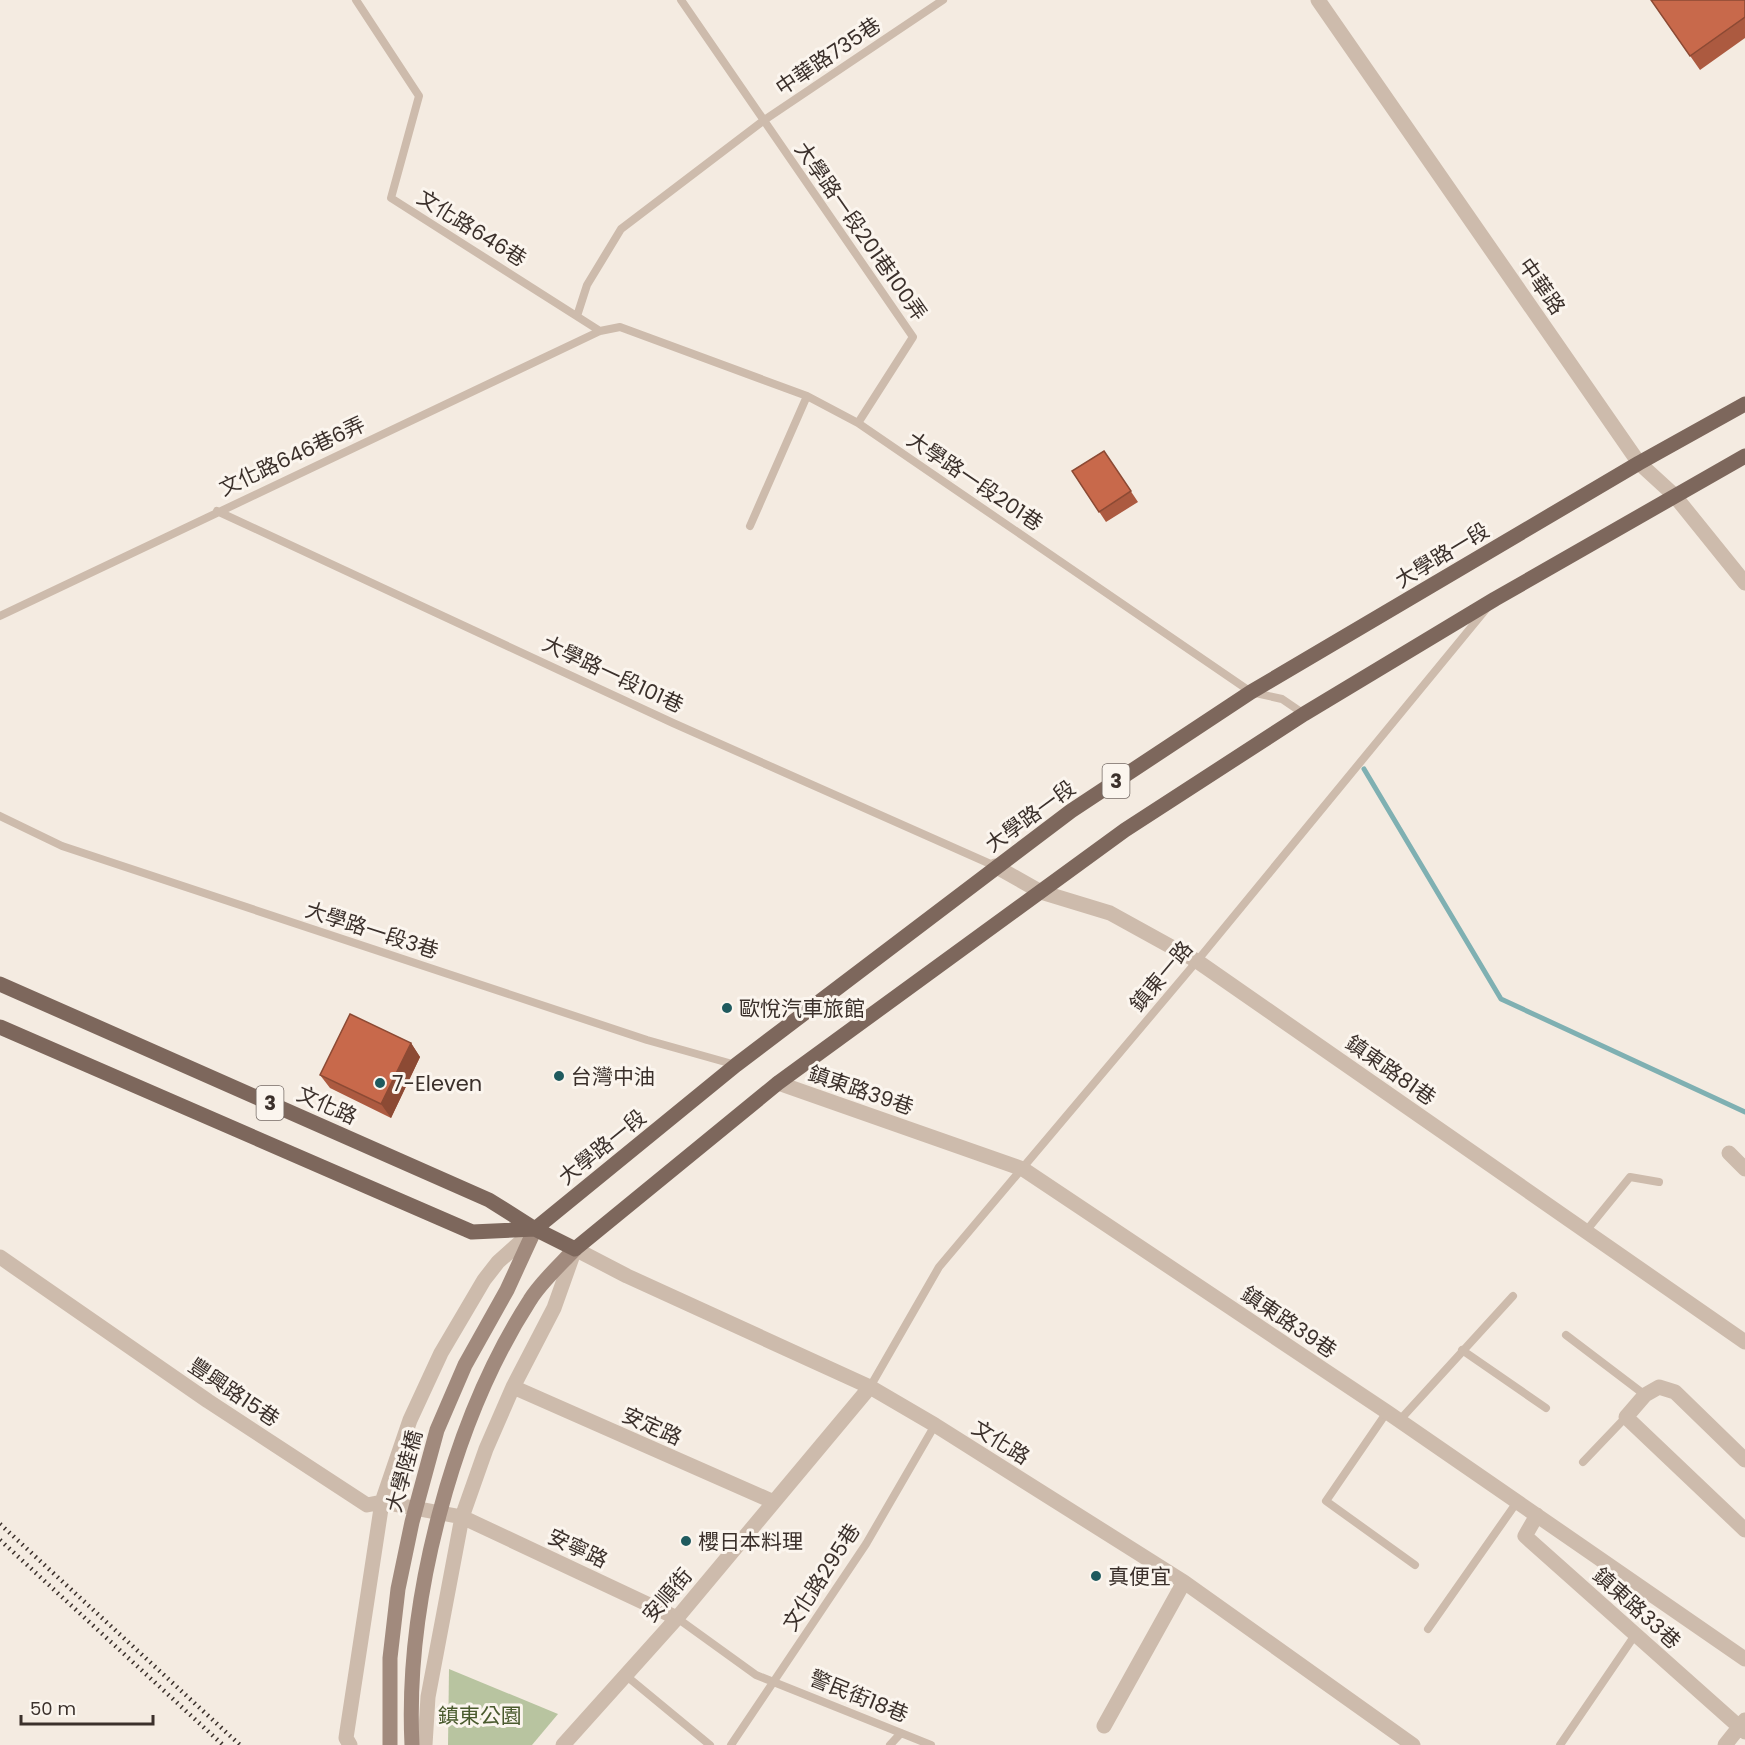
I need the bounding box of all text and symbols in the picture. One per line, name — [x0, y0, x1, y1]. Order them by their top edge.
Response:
street label: 中華路735巷 — [770, 10, 886, 102]
street label: 大學路一段201巷100弄 — [788, 136, 934, 326]
street label: 文化路646巷 — [412, 183, 532, 273]
street label: 中華路 — [1512, 252, 1572, 320]
street label: 文化路646巷6弄 — [214, 409, 370, 503]
street label: 大學路一段201巷 — [901, 425, 1049, 537]
street label: 大學路一段 — [1390, 516, 1494, 594]
street label: 大學路一段101巷 — [538, 629, 688, 719]
road number: 3 — [1102, 764, 1130, 798]
street label: 大學路一段 — [979, 773, 1081, 859]
street label: 大學路一段3巷 — [302, 895, 442, 965]
street label: 鎮東一路 — [1123, 935, 1199, 1017]
place label: 歐悅汽車旅館 — [739, 994, 865, 1023]
marker: 歐悅汽車旅館 — [720, 1001, 734, 1015]
street label: 鎮東路81巷 — [1340, 1028, 1442, 1112]
street label: 鎮東路39巷 — [804, 1058, 918, 1122]
place label: 台灣中油 — [571, 1062, 655, 1091]
place label: 7-Eleven — [392, 1069, 482, 1098]
marker: 台灣中油 — [552, 1069, 566, 1083]
marker: 7-Eleven — [373, 1076, 387, 1090]
street label: 文化路 — [292, 1079, 362, 1131]
road number: 3 — [256, 1086, 284, 1120]
street label: 大學路一段 — [552, 1103, 652, 1191]
street label: 鎮東路39巷 — [1235, 1279, 1343, 1365]
street label: 豐興路15巷 — [183, 1351, 285, 1433]
street label: 安定路 — [617, 1400, 687, 1452]
street label: 文化路 — [967, 1413, 1035, 1471]
street label: 大學陸橋 — [379, 1427, 429, 1515]
street label: 文化路295巷 — [775, 1518, 867, 1636]
street label: 安寧路 — [543, 1522, 613, 1574]
place label: 櫻日本料理 — [698, 1527, 803, 1556]
marker: 櫻日本料理 — [679, 1534, 693, 1548]
street label: 鎮東路33巷 — [1587, 1561, 1687, 1655]
street label: 安順街 — [635, 1562, 699, 1628]
place label: 真便宜 — [1108, 1562, 1171, 1591]
marker: 真便宜 — [1089, 1569, 1103, 1583]
street label: 警民街18巷 — [805, 1663, 913, 1729]
scale bar — [21, 1688, 153, 1726]
text: 50 m — [30, 1696, 76, 1721]
park label: 鎮東公園 — [438, 1701, 522, 1730]

